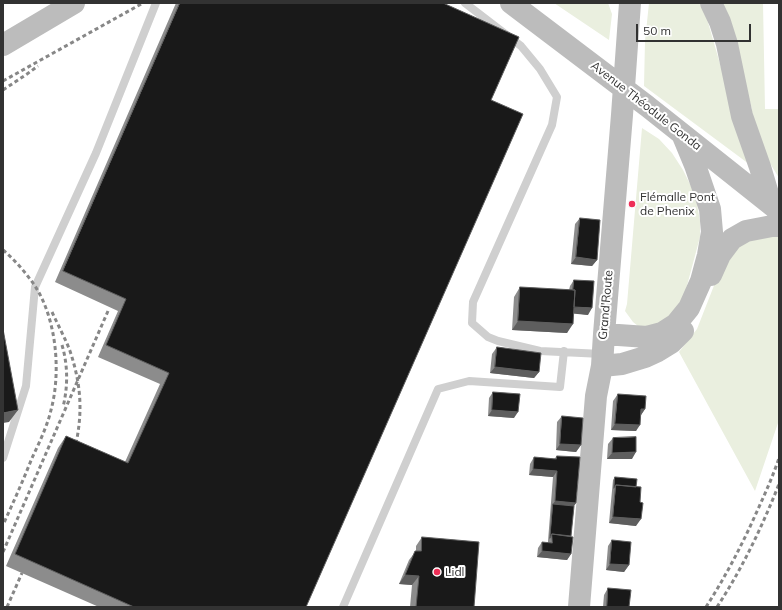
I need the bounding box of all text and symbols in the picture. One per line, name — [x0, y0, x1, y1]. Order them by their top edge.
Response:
scale bar — [638, 16, 753, 42]
text: 50 m — [643, 23, 671, 38]
street label: Avenue Théodule Gonda — [588, 58, 704, 154]
place label: Flémalle Pont de Phenix — [640, 190, 715, 218]
marker: Flémalle Pont de Phenix — [627, 199, 637, 209]
street label: Grand'Route — [596, 270, 616, 340]
place label: Lidl — [445, 565, 464, 579]
marker: Lidl — [432, 567, 442, 577]

